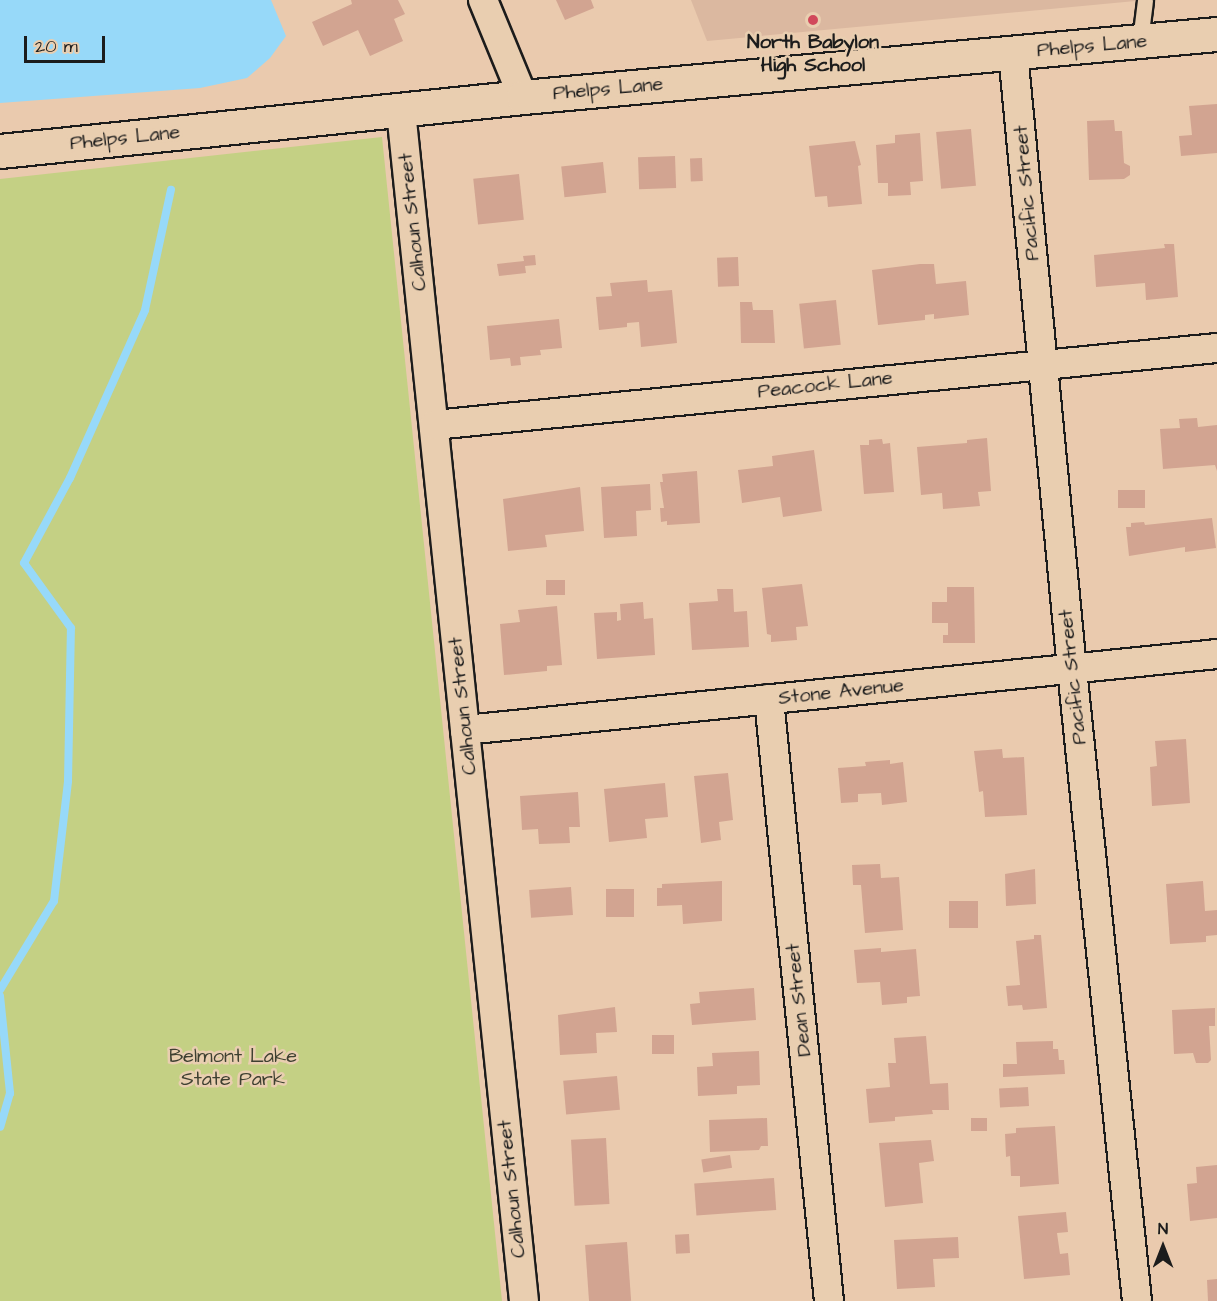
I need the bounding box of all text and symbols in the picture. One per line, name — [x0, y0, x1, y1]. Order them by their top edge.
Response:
marker: North Babylon High School — [806, 13, 820, 27]
scale bar — [27, 24, 108, 62]
street label: Phelps Lane — [1036, 29, 1148, 63]
place label: North Babylon High School — [747, 30, 879, 77]
text: 20 m — [35, 34, 78, 59]
street label: Phelps Lane — [552, 72, 664, 106]
street label: Phelps Lane — [69, 120, 181, 156]
street label: Pacific Street — [1009, 124, 1045, 262]
street label: Calhoun Street — [394, 152, 432, 292]
street label: Peacock Lane — [756, 366, 894, 404]
street label: Pacific Street — [1054, 608, 1092, 746]
street label: Calhoun Street — [444, 636, 482, 776]
street label: Stone Avenue — [777, 673, 905, 711]
street label: Dean Street — [781, 942, 817, 1058]
park label: Belmont Lake State Park — [169, 1044, 297, 1091]
street label: Calhoun Street — [493, 1119, 531, 1259]
north arrow — [1133, 1217, 1193, 1277]
text: N — [1158, 1218, 1168, 1240]

